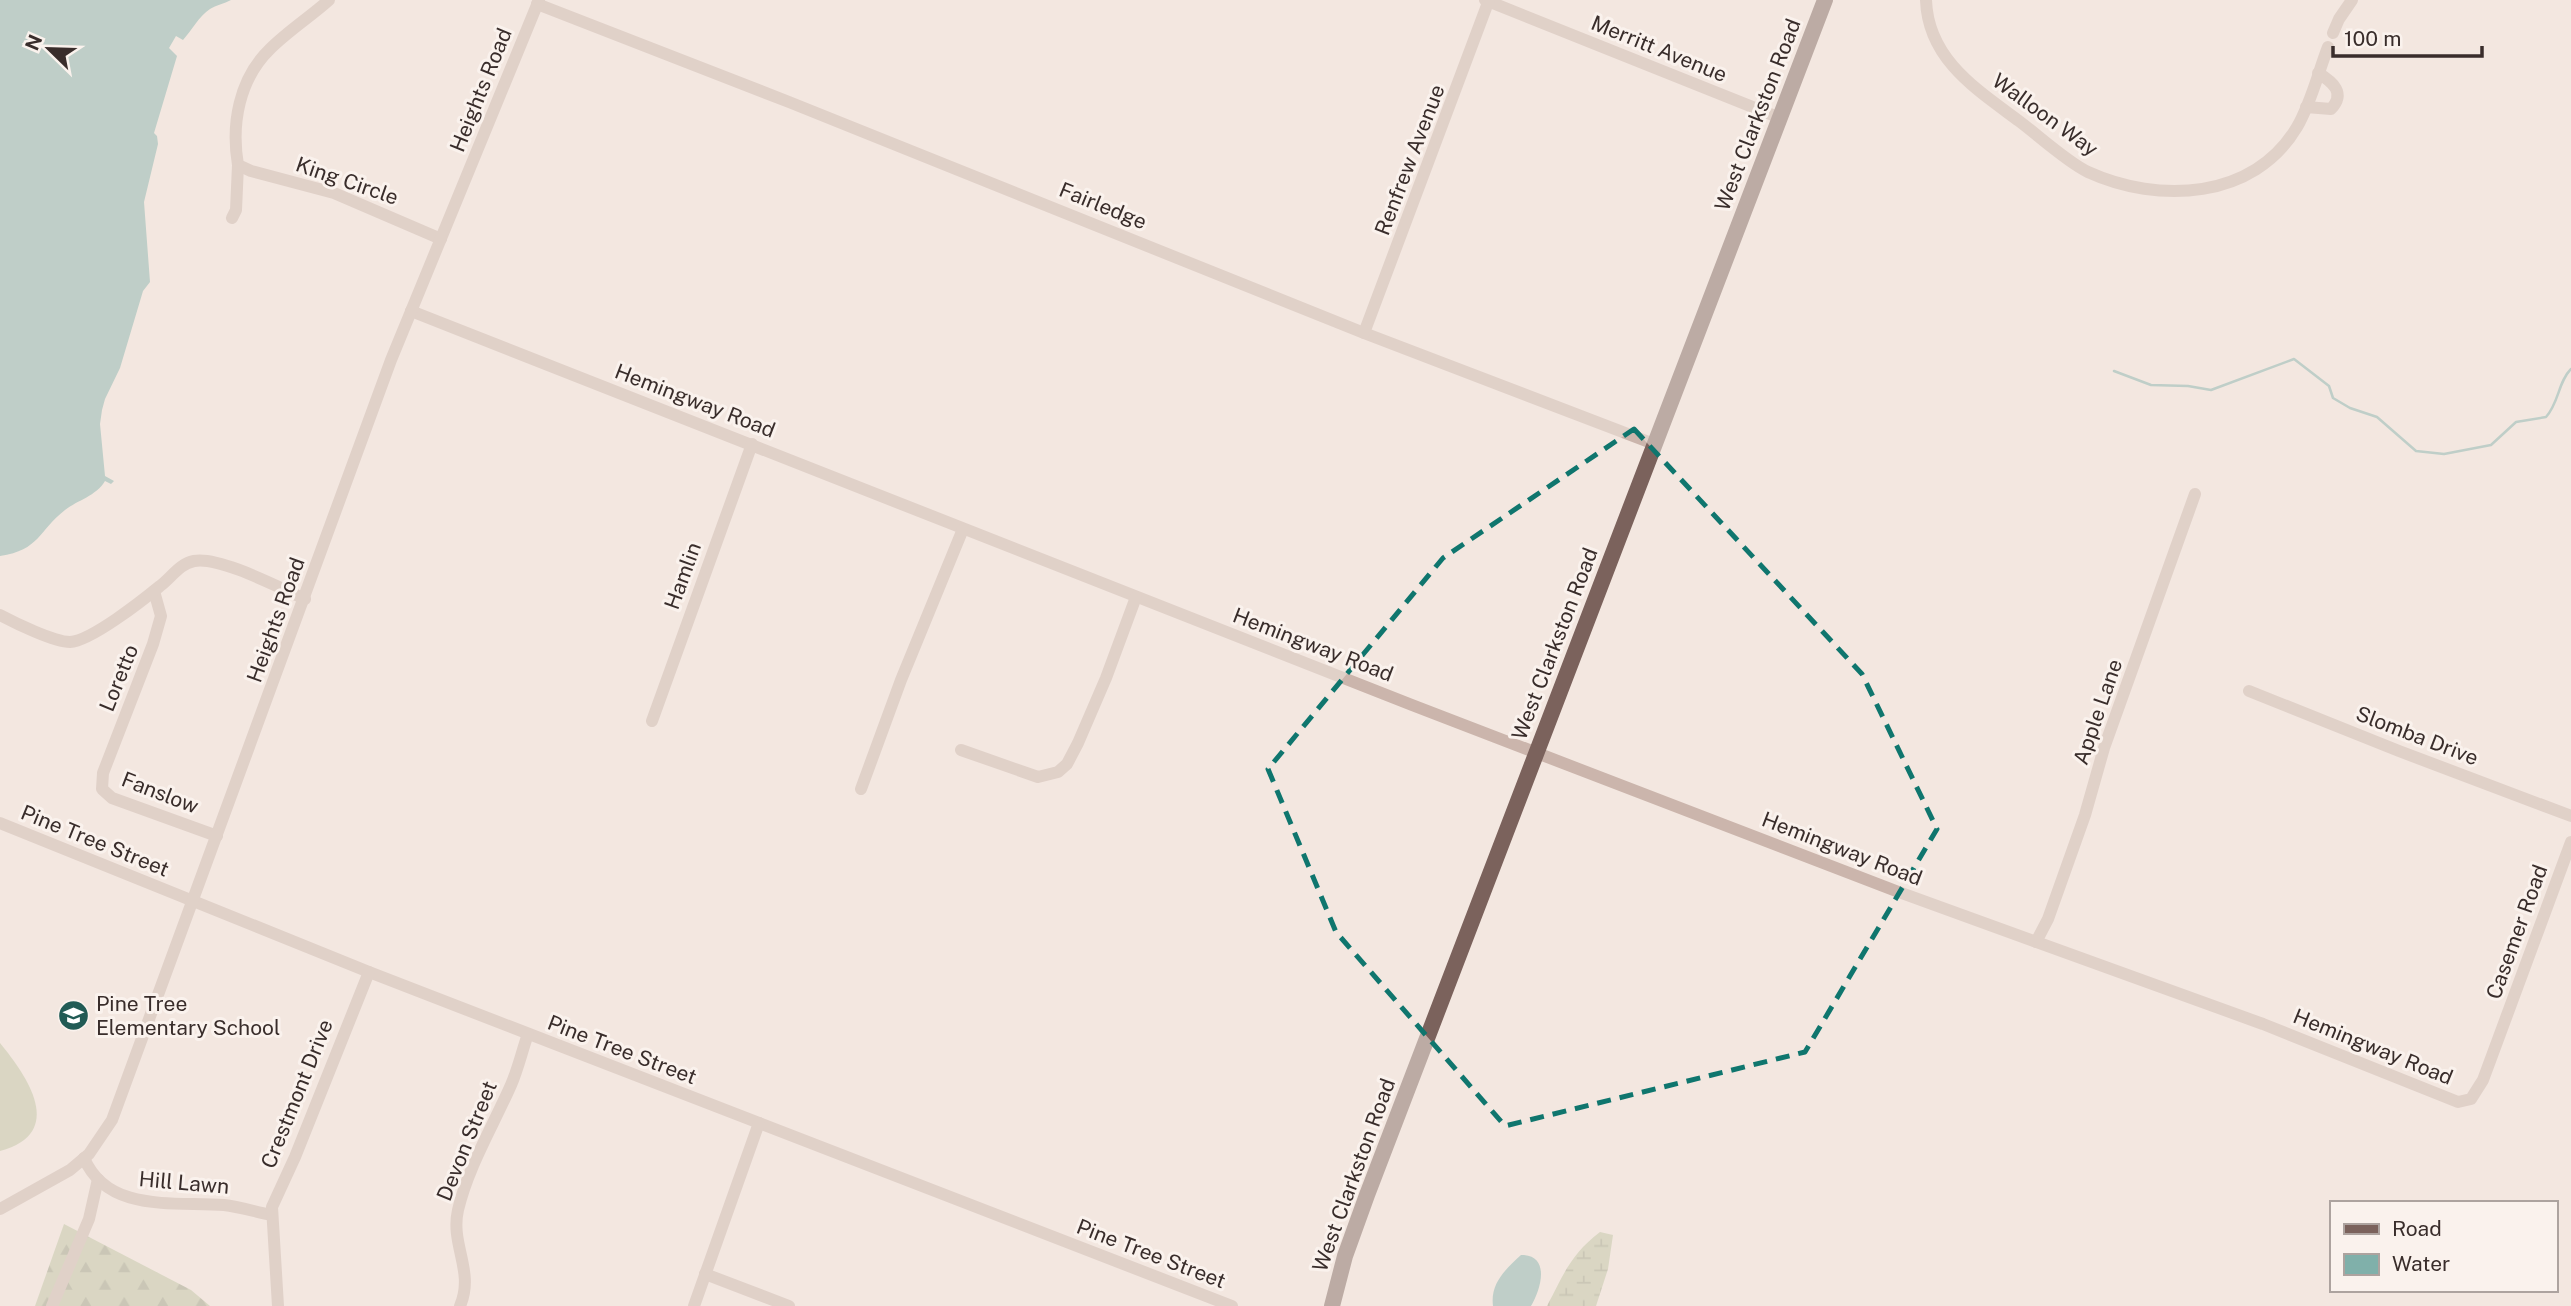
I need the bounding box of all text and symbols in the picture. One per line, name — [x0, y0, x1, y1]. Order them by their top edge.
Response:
street label: Merritt Avenue — [1588, 10, 1731, 87]
north arrow — [14, 14, 84, 84]
scale bar — [2333, 14, 2482, 58]
street label: West Clarkston Road — [1709, 15, 1806, 214]
street label: Heights Road — [444, 24, 517, 155]
text: 100 m — [2344, 26, 2401, 51]
text: N — [20, 31, 46, 53]
street label: Walloon Way — [1988, 68, 2103, 161]
street label: Renfrew Avenue — [1369, 81, 1450, 239]
street label: King Circle — [293, 151, 402, 210]
street label: Fairledge — [1056, 177, 1151, 234]
street label: Hemingway Road — [611, 358, 779, 443]
street label: Hamlin — [659, 539, 706, 613]
street label: West Clarkston Road — [1506, 544, 1603, 743]
street label: Heights Road — [241, 554, 310, 686]
street label: Hemingway Road — [1229, 602, 1397, 687]
street label: Loretto — [94, 641, 143, 715]
street label: Apple Lane — [2068, 656, 2127, 768]
street label: Slomba Drive — [2352, 701, 2482, 770]
street label: Fanslow — [118, 766, 202, 819]
street label: Pine Tree Street — [17, 799, 173, 882]
street label: Hemingway Road — [1758, 806, 1926, 891]
street label: Casemer Road — [2481, 861, 2552, 1003]
place label: Pine Tree Elementary School — [96, 991, 280, 1040]
school or university icon: Pine Tree Elementary School — [56, 999, 90, 1033]
street label: Hemingway Road — [2290, 1003, 2457, 1090]
street label: Pine Tree Street — [544, 1010, 700, 1089]
street label: Crestmont Drive — [255, 1016, 338, 1172]
street label: West Clarkston Road — [1307, 1075, 1400, 1275]
street label: Devon Street — [431, 1077, 502, 1204]
street label: Hill Lawn — [138, 1166, 230, 1199]
legend — [2330, 1201, 2557, 1292]
street label: Pine Tree Street — [1073, 1214, 1229, 1293]
text: Road — [2392, 1216, 2442, 1241]
text: Water — [2392, 1251, 2450, 1276]

